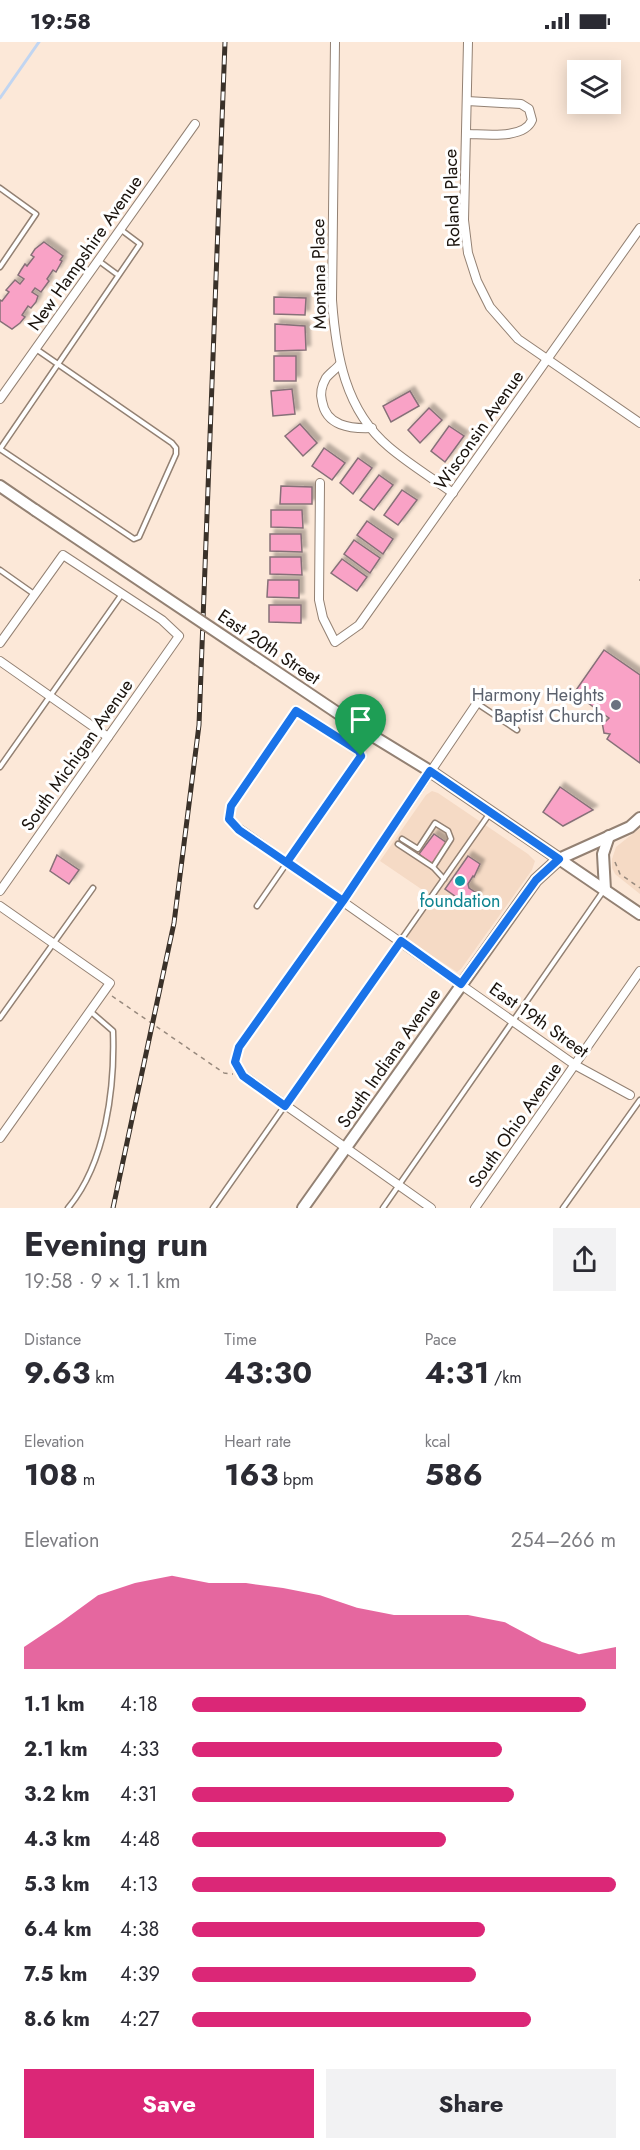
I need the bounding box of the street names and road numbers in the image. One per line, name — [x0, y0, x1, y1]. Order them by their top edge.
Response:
street label: Roland Place — [437, 148, 467, 248]
street label: New Hampshire Avenue — [21, 170, 149, 336]
street label: Montana Place — [305, 218, 333, 330]
street label: Wisconsin Avenue — [428, 365, 530, 495]
street label: East 20th Street — [213, 603, 326, 691]
street label: South Michigan Avenue — [15, 674, 139, 836]
street label: East 19th Street — [484, 976, 595, 1064]
street label: South Indiana Avenue — [331, 983, 447, 1133]
street label: South Ohio Avenue — [462, 1057, 568, 1193]

